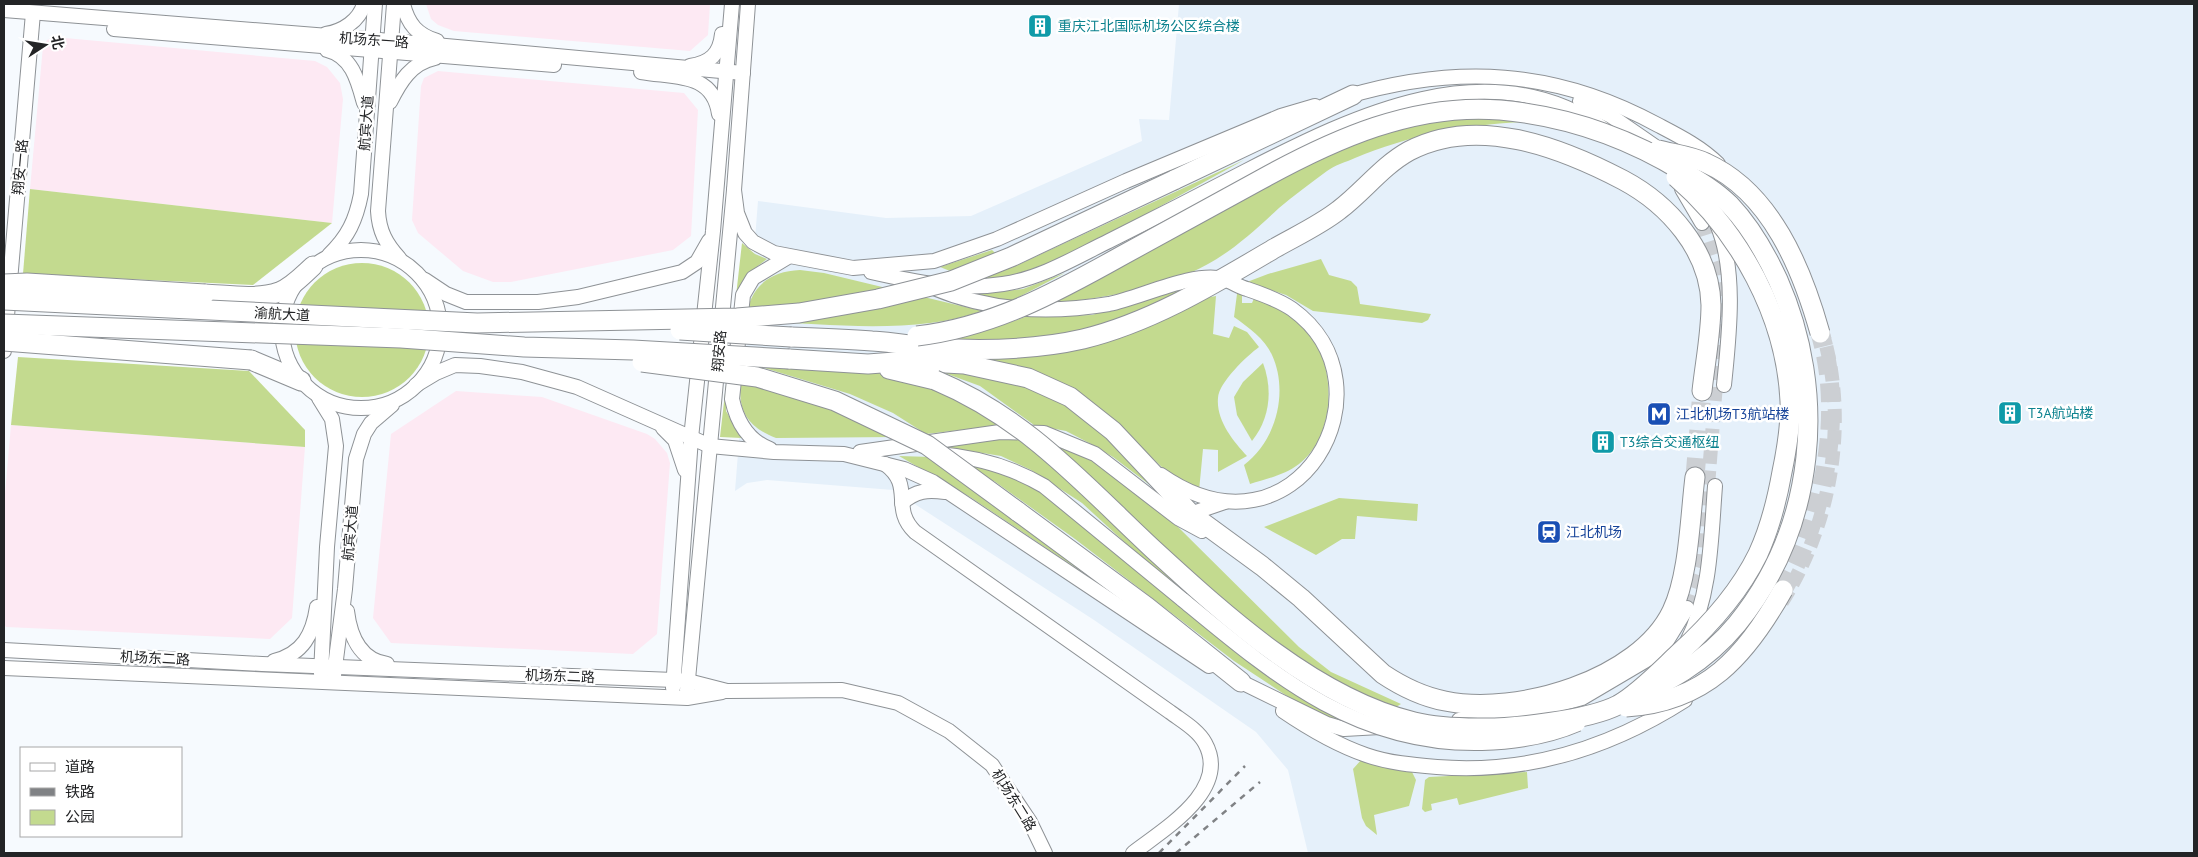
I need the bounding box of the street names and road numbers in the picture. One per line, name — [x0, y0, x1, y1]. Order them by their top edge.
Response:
street label: 机场东一路 — [338, 29, 410, 51]
street label: 航宾大道 — [355, 94, 377, 152]
street label: 翔安一路 — [9, 138, 31, 196]
street label: 渝航大道 — [254, 304, 310, 324]
street label: 翔安路 — [708, 329, 730, 373]
street label: 航宾大道 — [339, 504, 361, 562]
street label: 机场东二路 — [120, 647, 190, 669]
street label: 机场东二路 — [525, 666, 595, 686]
street label: 机场东二路 — [988, 766, 1040, 834]

